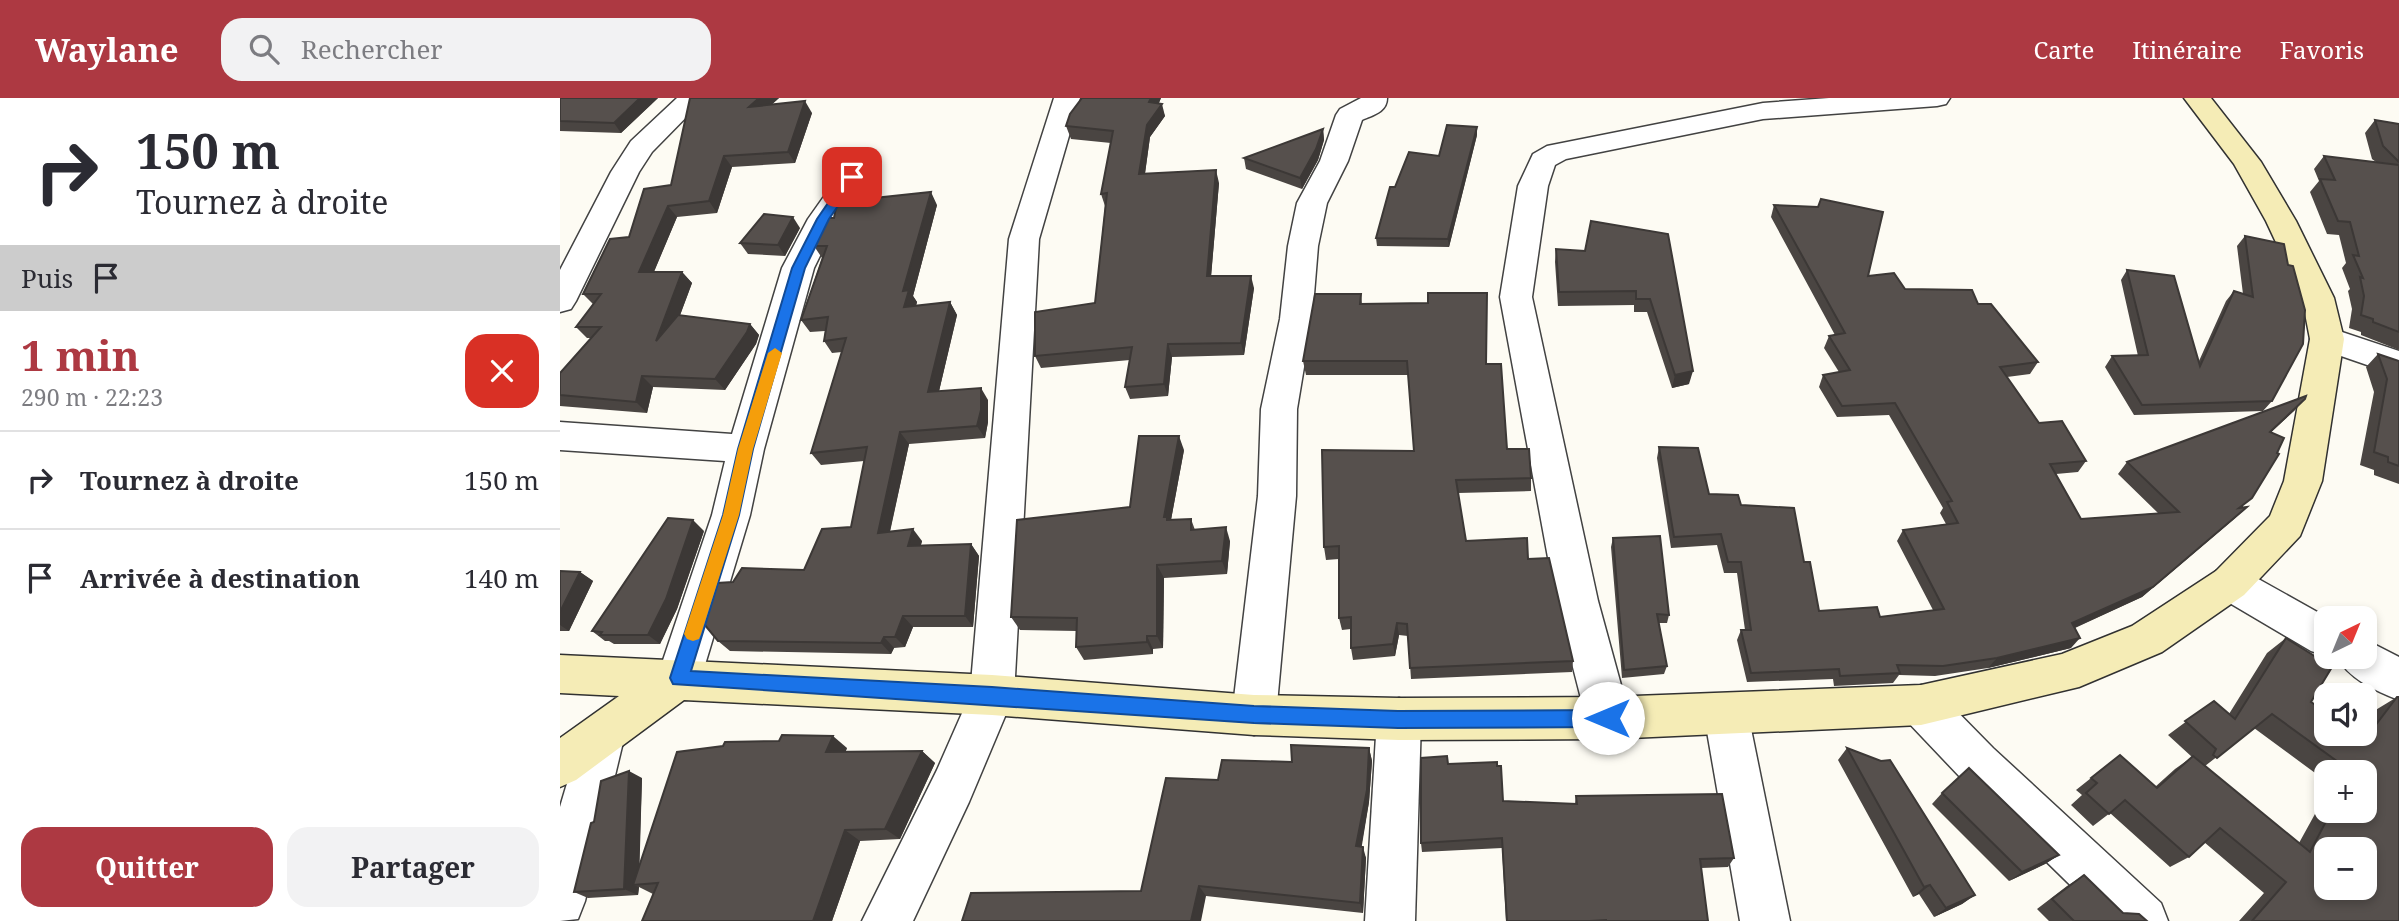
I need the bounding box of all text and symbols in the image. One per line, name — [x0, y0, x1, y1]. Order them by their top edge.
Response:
search box — [221, 18, 711, 81]
text: Waylane — [35, 27, 179, 72]
icon: search — [245, 30, 283, 68]
text: Rechercher — [301, 31, 443, 67]
text: Carte — [2033, 33, 2094, 66]
text: Itinéraire — [2132, 33, 2242, 66]
text: Favoris — [2280, 33, 2364, 66]
text: 150 m — [136, 117, 280, 183]
icon: right — [21, 126, 112, 217]
pin — [822, 147, 882, 207]
icon: arrive — [833, 158, 871, 196]
text: Tournez à droite — [136, 180, 388, 223]
icon: arrive — [87, 259, 125, 297]
text: Puis — [21, 260, 73, 296]
text: 1 min — [21, 326, 140, 383]
button: close — [465, 334, 539, 408]
text: 290 m · 22:23 — [21, 381, 163, 413]
icon: right — [21, 461, 59, 499]
text: Tournez à droite — [80, 462, 299, 498]
text: 150 m — [464, 462, 539, 498]
icon: arrive — [21, 559, 59, 597]
text: Arrivée à destination — [80, 560, 360, 596]
text: 140 m — [464, 560, 539, 596]
north arrow — [2314, 606, 2376, 668]
map controls — [2314, 606, 2377, 900]
position arrow — [1571, 681, 1645, 755]
button: sound — [2314, 683, 2377, 746]
button: + — [2314, 760, 2377, 823]
button: Quitter — [21, 827, 273, 907]
button: Partager — [287, 827, 539, 907]
button: − — [2314, 837, 2377, 900]

